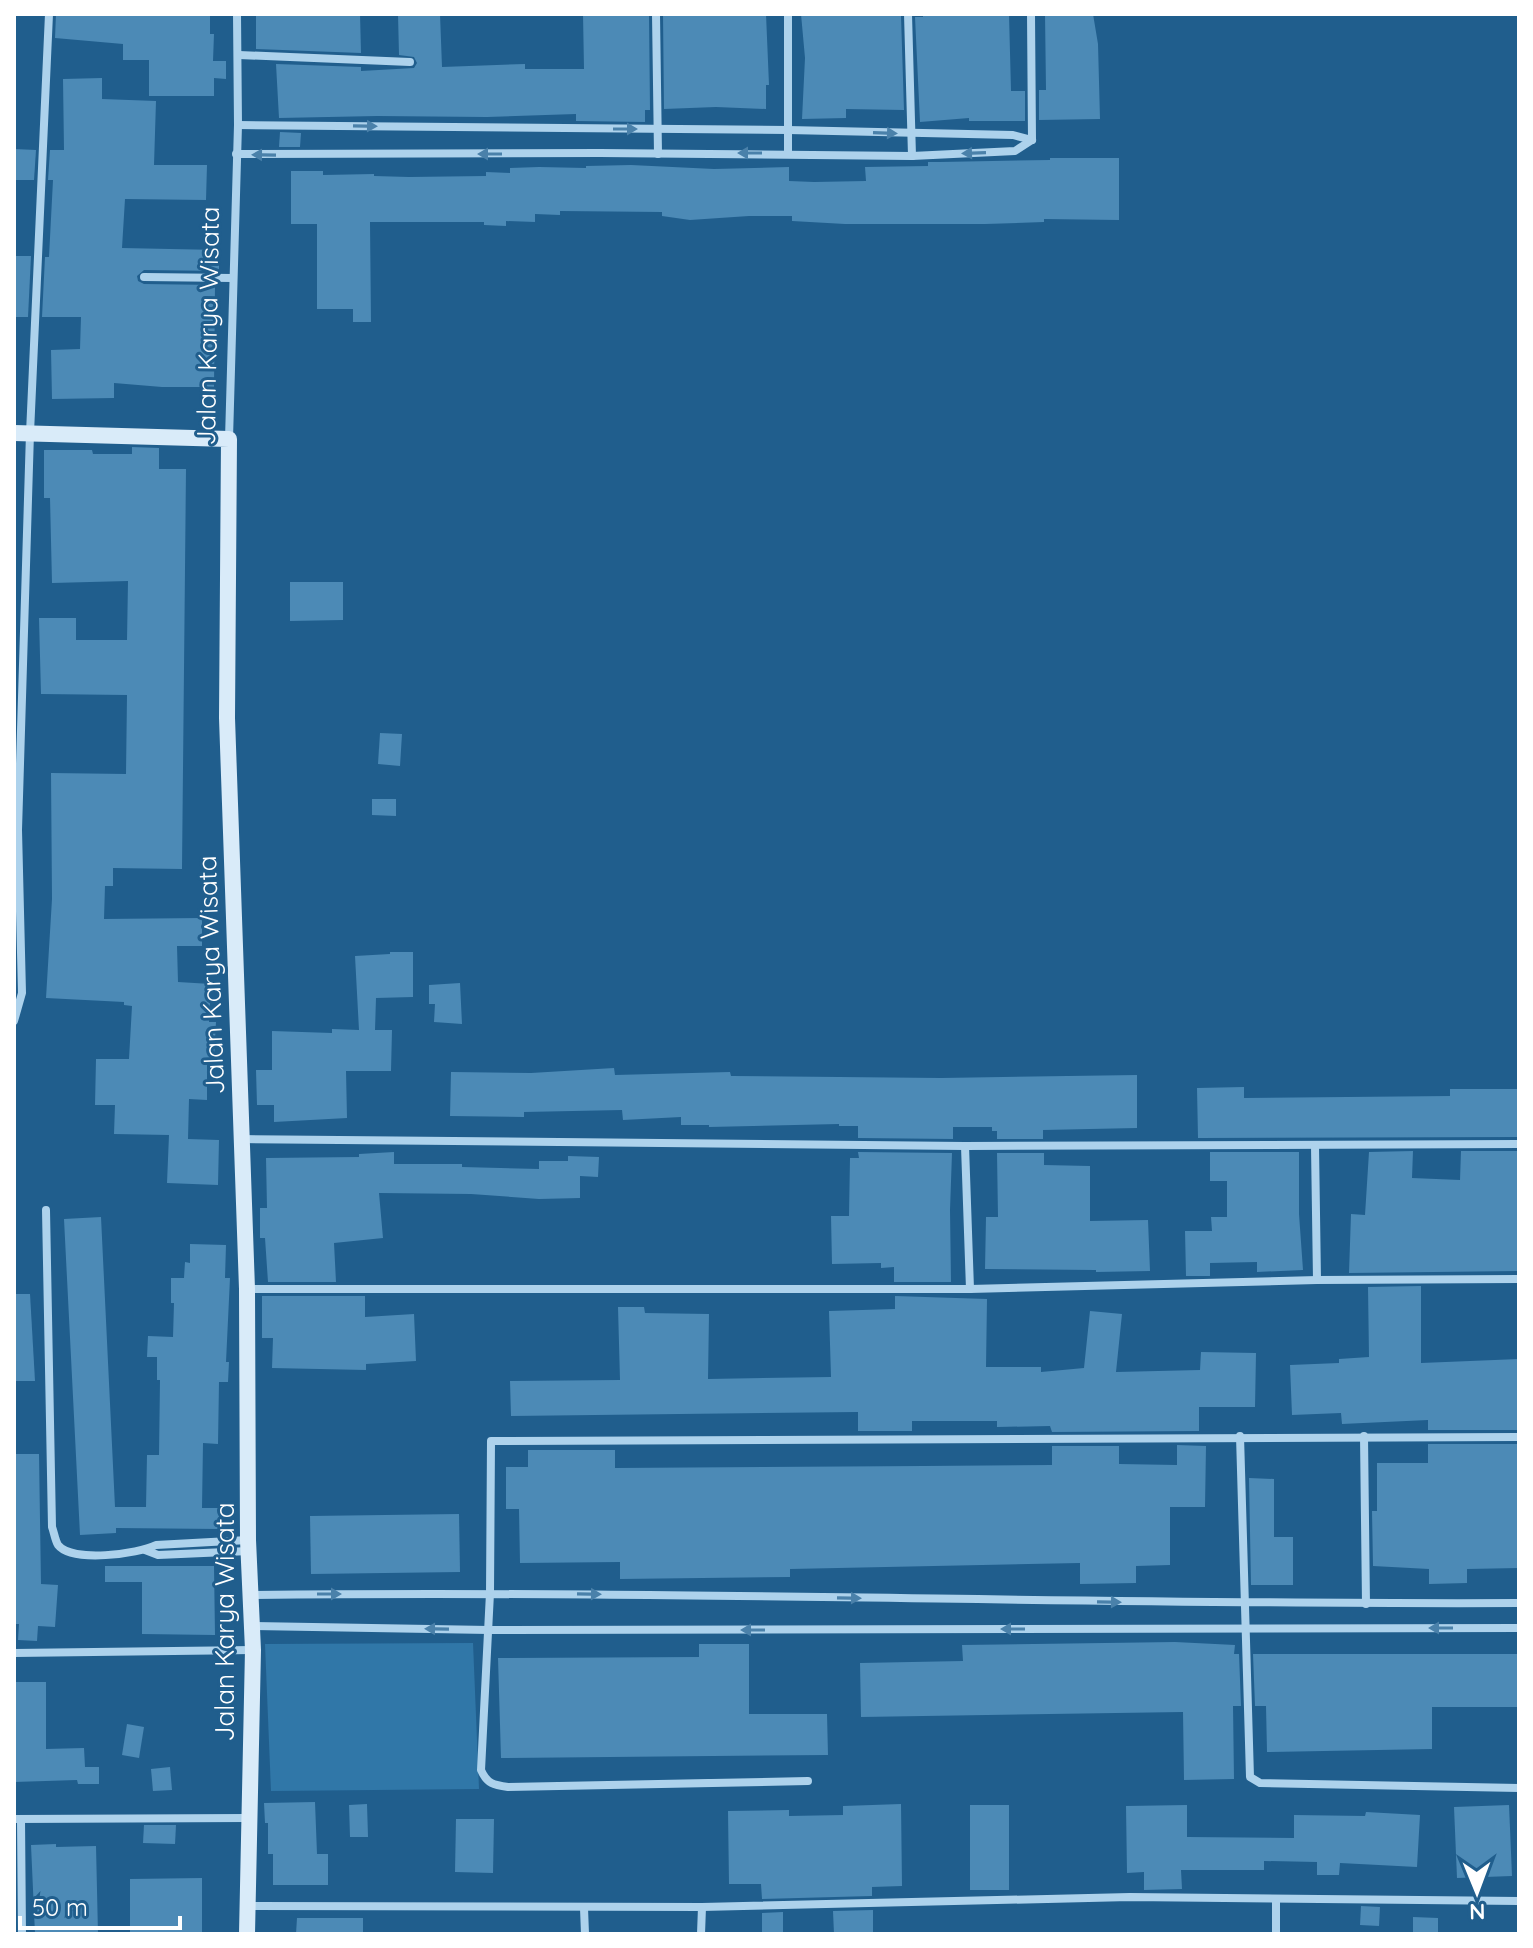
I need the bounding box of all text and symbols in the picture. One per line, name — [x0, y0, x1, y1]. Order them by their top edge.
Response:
one-way arrow — [353, 120, 378, 132]
one-way arrow — [613, 123, 638, 135]
one-way arrow — [873, 127, 898, 140]
one-way arrow — [477, 147, 502, 160]
one-way arrow — [737, 147, 762, 160]
one-way arrow — [961, 147, 986, 160]
one-way arrow — [251, 148, 276, 161]
street label: Jalan Karya Wisata — [189, 206, 226, 446]
street label: Jalan Karya Wisata — [190, 855, 231, 1095]
street label: Jalan Karya Wisata — [208, 1503, 241, 1741]
one-way arrow — [317, 1588, 342, 1600]
one-way arrow — [577, 1588, 602, 1601]
one-way arrow — [837, 1592, 862, 1604]
one-way arrow — [1097, 1596, 1122, 1608]
one-way arrow — [1428, 1622, 1453, 1634]
one-way arrow — [424, 1623, 449, 1636]
one-way arrow — [1000, 1623, 1025, 1635]
one-way arrow — [740, 1624, 765, 1636]
north arrow — [1437, 1852, 1517, 1932]
scale bar — [20, 1880, 180, 1930]
text: 50 m — [32, 1892, 88, 1922]
text: N — [1469, 1898, 1486, 1926]

